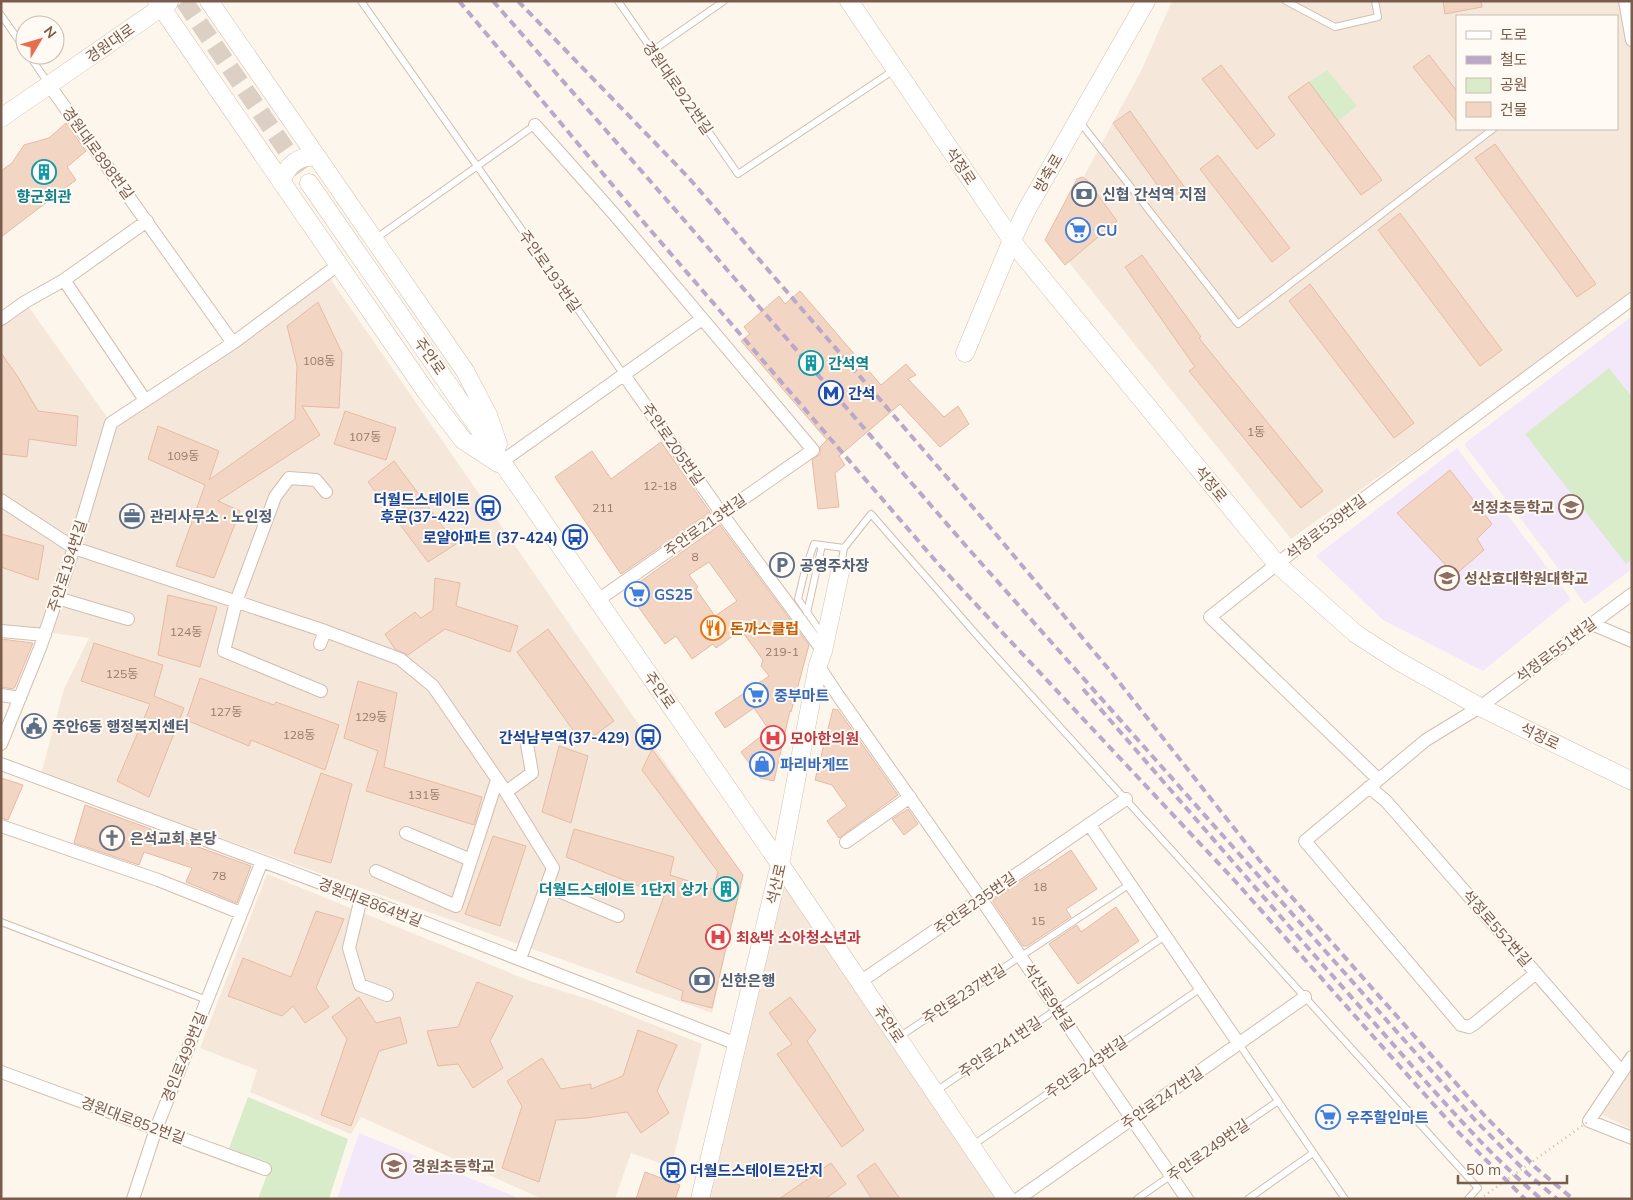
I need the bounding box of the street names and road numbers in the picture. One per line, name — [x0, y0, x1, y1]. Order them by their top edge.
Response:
street label: 경원대로 — [82, 19, 138, 67]
street label: 경원대로922번길 — [639, 38, 717, 138]
street label: 경원대로898번길 — [58, 103, 138, 203]
street label: 석정로 — [942, 144, 980, 188]
street label: 방축로 — [1029, 150, 1067, 196]
street label: 주안로193번길 — [515, 226, 585, 316]
street label: 주안로 — [410, 334, 450, 378]
street label: 주안로205번길 — [638, 399, 708, 489]
street label: 석정로 — [1191, 462, 1231, 506]
street label: 주안로213번길 — [660, 490, 750, 560]
street label: 석정로539번길 — [1282, 491, 1370, 563]
street label: 주안로194번길 — [43, 517, 91, 615]
street label: 석정로551번길 — [1512, 614, 1600, 686]
street label: 주안로 — [640, 668, 680, 712]
street label: 석정로 — [1517, 718, 1563, 754]
street label: 석산로 — [762, 862, 790, 906]
street label: 주안로235번길 — [930, 868, 1020, 938]
street label: 경원대로864번길 — [315, 873, 425, 931]
street label: 석정로552번길 — [1458, 886, 1536, 970]
street label: 석산로9번길 — [1019, 959, 1079, 1035]
street label: 주안로237번길 — [919, 960, 1009, 1028]
street label: 주안로 — [870, 1002, 908, 1046]
street label: 경인로499번길 — [157, 1009, 211, 1105]
street label: 주안로241번길 — [955, 1012, 1045, 1082]
street label: 주안로243번길 — [1041, 1032, 1131, 1102]
street label: 주안로247번길 — [1117, 1063, 1207, 1133]
street label: 경원대로852번길 — [78, 1092, 188, 1148]
street label: 주안로249번길 — [1163, 1115, 1253, 1185]

